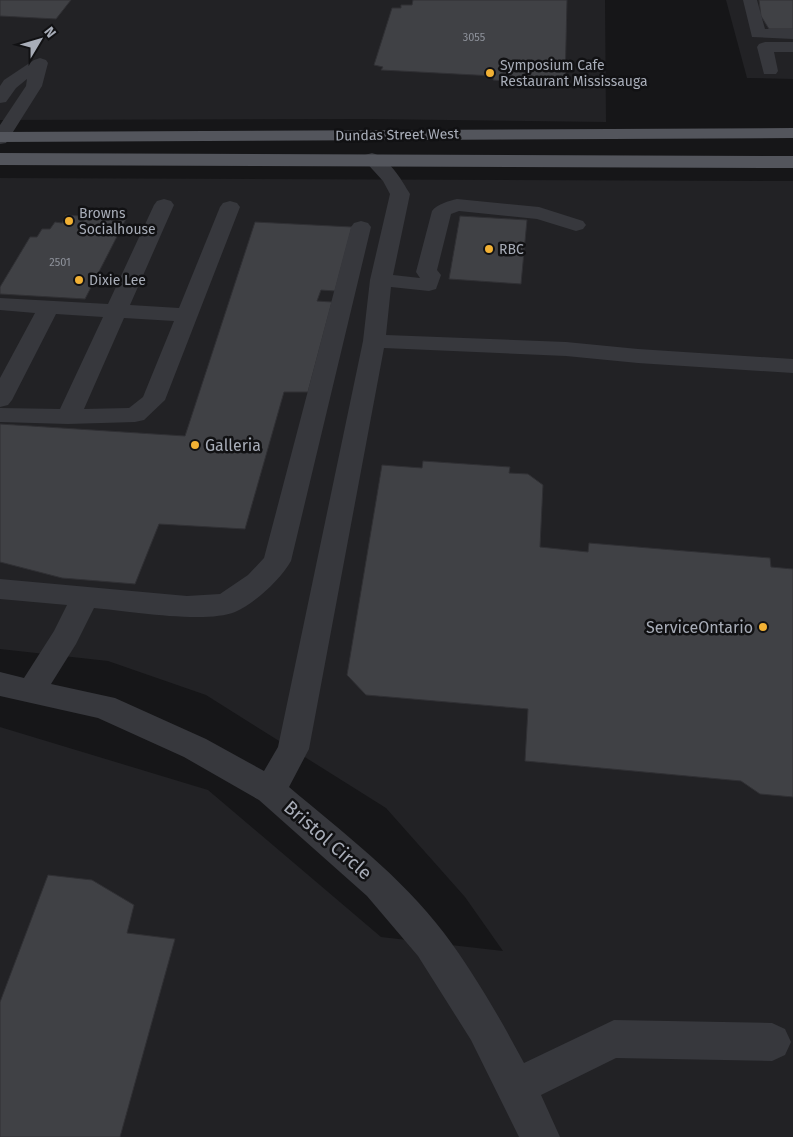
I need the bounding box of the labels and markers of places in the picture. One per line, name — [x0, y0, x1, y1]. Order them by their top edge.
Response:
place label: Symposium Cafe Restaurant Mississauga — [500, 57, 648, 90]
marker: Symposium Cafe Restaurant Mississauga — [484, 67, 496, 79]
place label: Browns Socialhouse — [79, 205, 156, 238]
marker: Browns Socialhouse — [63, 215, 75, 227]
place label: RBC — [499, 241, 524, 258]
marker: RBC — [483, 243, 495, 255]
place label: Dixie Lee — [89, 272, 146, 289]
marker: Dixie Lee — [73, 274, 85, 286]
place label: Galleria — [205, 436, 261, 455]
marker: Galleria — [189, 439, 201, 451]
place label: ServiceOntario — [646, 618, 753, 637]
marker: ServiceOntario — [757, 621, 769, 633]

